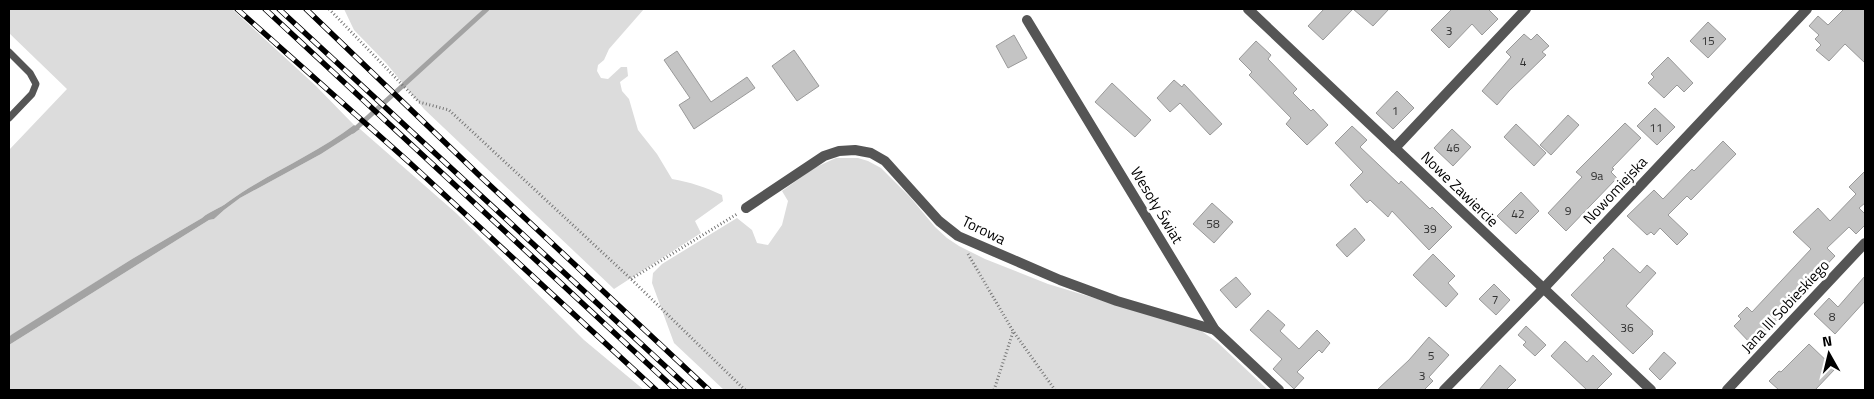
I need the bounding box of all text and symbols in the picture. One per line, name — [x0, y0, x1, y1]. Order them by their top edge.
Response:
house number: 3 — [1446, 21, 1452, 40]
house number: 15 — [1701, 31, 1715, 50]
house number: 4 — [1520, 52, 1527, 71]
house number: 1 — [1392, 101, 1398, 120]
house number: 11 — [1649, 118, 1663, 137]
house number: 46 — [1446, 138, 1460, 157]
street label: Nowe Zawiercie — [1416, 146, 1504, 232]
street label: Nowomiejska — [1577, 151, 1653, 229]
street label: Wesoły Świat — [1125, 162, 1189, 248]
house number: 9a — [1591, 166, 1603, 185]
house number: 9 — [1565, 201, 1572, 220]
house number: 42 — [1511, 204, 1525, 223]
street label: Torowa — [958, 210, 1010, 251]
house number: 58 — [1206, 214, 1220, 233]
house number: 39 — [1423, 219, 1437, 238]
street label: Jana III Sobieskiego — [1735, 254, 1835, 358]
house number: 7 — [1492, 290, 1498, 309]
house number: 8 — [1829, 307, 1836, 326]
house number: 36 — [1620, 318, 1634, 337]
north arrow — [1804, 329, 1854, 379]
text: N — [1821, 330, 1833, 352]
house number: 5 — [1428, 346, 1435, 365]
house number: 3 — [1419, 366, 1425, 385]

